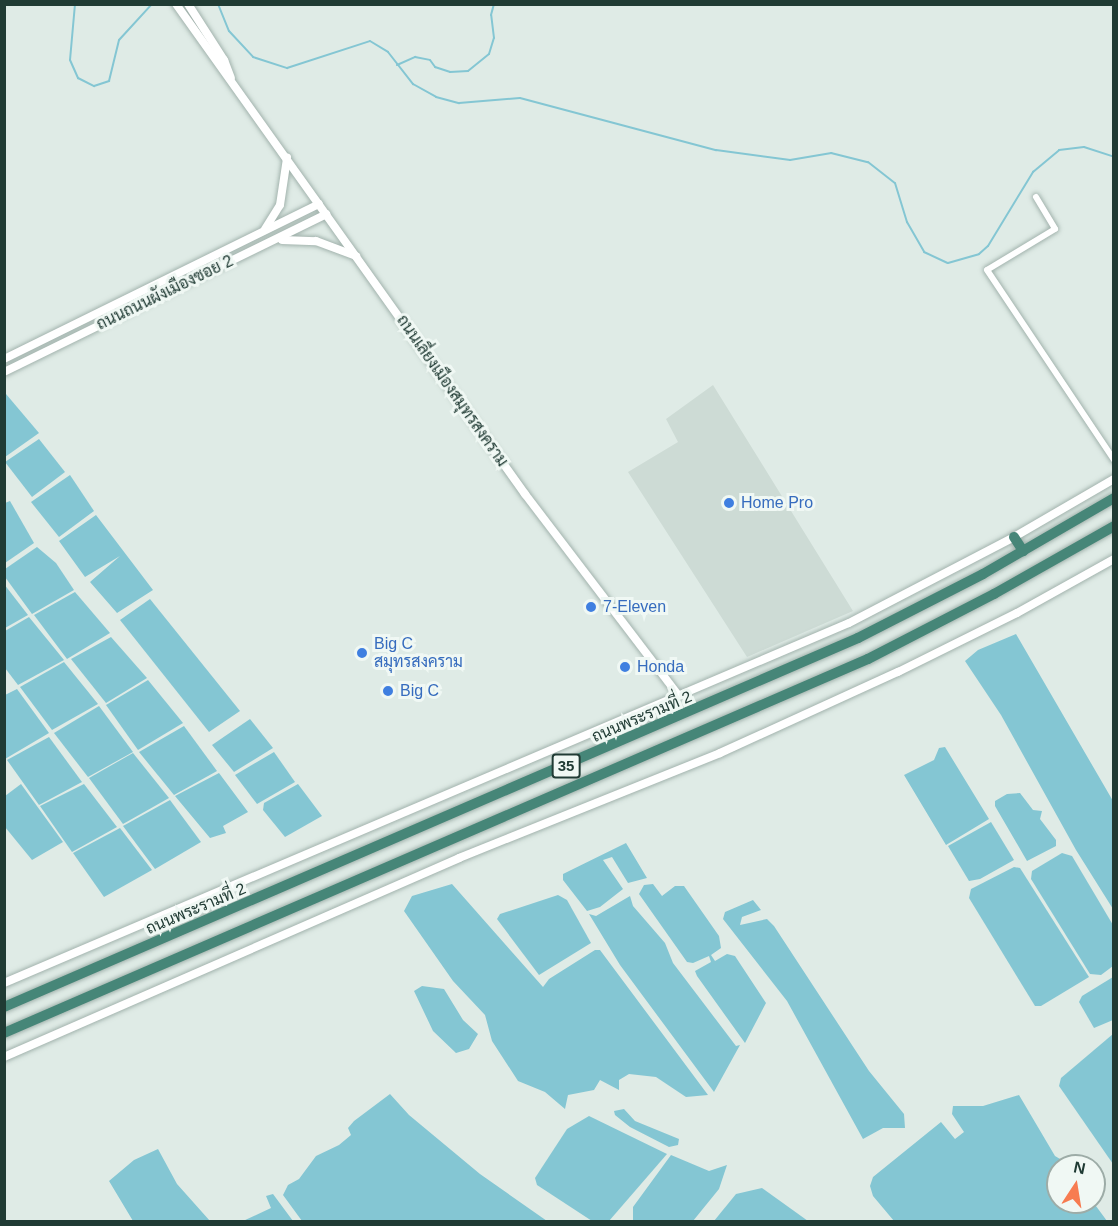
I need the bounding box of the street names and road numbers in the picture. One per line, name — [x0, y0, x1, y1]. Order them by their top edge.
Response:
street label: ถนนถนนผังเมืองซอย 2 — [93, 252, 237, 334]
street label: ถนนเลี่ยงเมืองสมุทรสงคราม — [392, 312, 512, 470]
street label: ถนนพระรามที่ 2 — [589, 687, 695, 747]
road number: 35 — [551, 754, 581, 778]
street label: ถนนพระรามที่ 2 — [143, 879, 249, 939]

